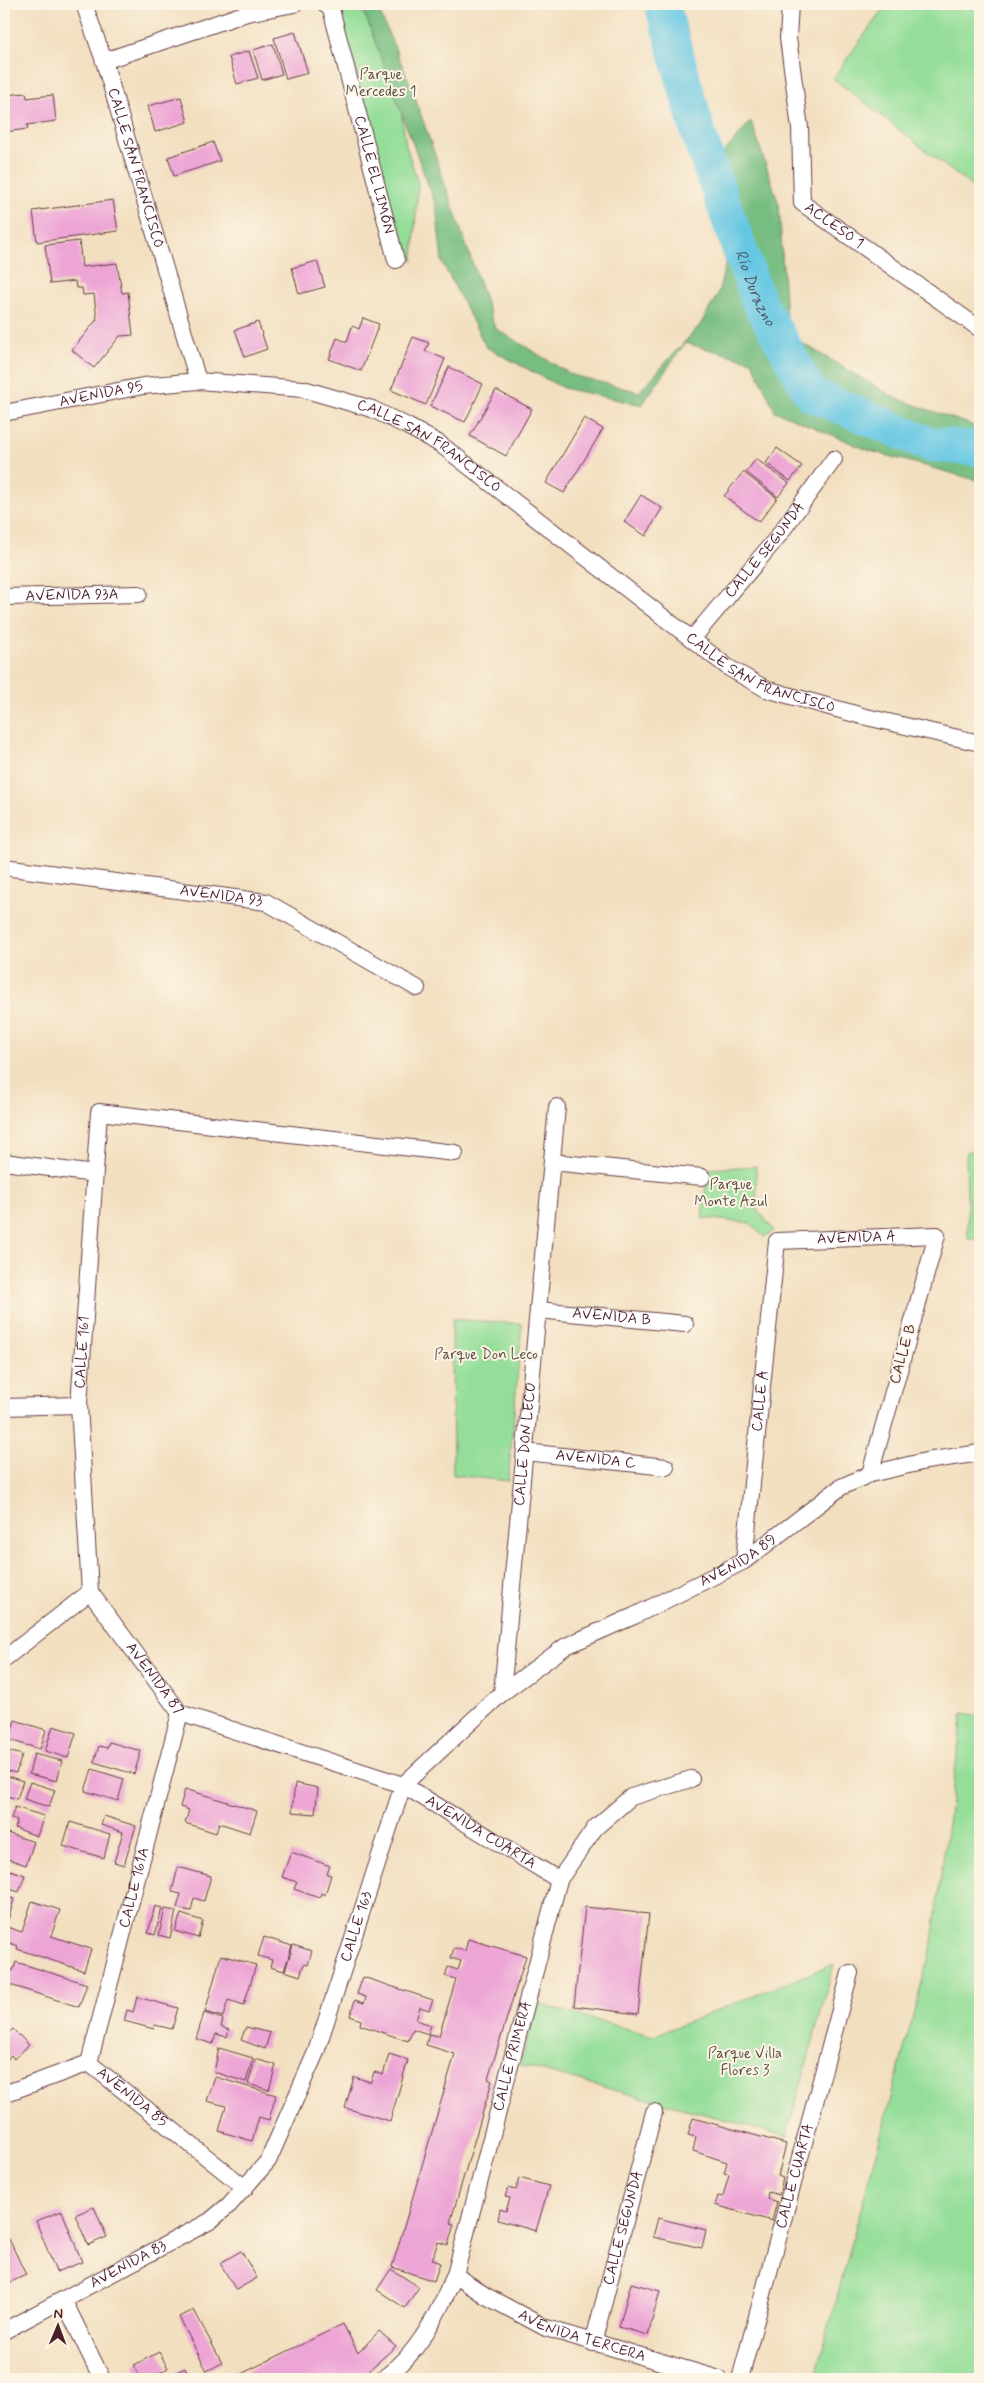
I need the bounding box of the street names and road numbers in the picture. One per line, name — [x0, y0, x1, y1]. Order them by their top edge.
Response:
street label: CALLE SAN FRANCISCO — [102, 86, 168, 251]
street label: CALLE EL LIMÓN — [349, 113, 399, 236]
street label: ACCESO 1 — [800, 198, 868, 253]
street label: AVENIDA 95 — [58, 376, 145, 412]
street label: CALLE SAN FRANCISCO — [355, 395, 505, 498]
street label: CALLE SEGUNDA — [720, 498, 809, 602]
street label: AVENIDA 93A — [25, 584, 119, 607]
street label: CALLE SAN FRANCISCO — [682, 628, 837, 718]
street label: AVENIDA 93 — [179, 881, 264, 911]
street label: AVENIDA A — [816, 1227, 896, 1249]
street label: AVENIDA B — [571, 1303, 652, 1331]
street label: CALLE 161 — [70, 1315, 95, 1389]
street label: CALLE B — [885, 1322, 921, 1386]
street label: CALLE A — [747, 1369, 774, 1433]
street label: CALLE DON LECO — [510, 1381, 541, 1507]
street label: AVENIDA C — [555, 1445, 637, 1474]
street label: AVENIDA 89 — [696, 1530, 781, 1592]
street label: AVENIDA 87 — [121, 1638, 188, 1719]
street label: AVENIDA CUARTA — [422, 1791, 540, 1874]
street label: CALLE 161A — [114, 1845, 155, 1930]
street label: CALLE 163 — [336, 1889, 378, 1965]
street label: CALLE PRIMERA — [488, 1999, 537, 2114]
street label: AVENIDA 85 — [92, 2063, 172, 2132]
street label: CALLE CUARTA — [771, 2122, 819, 2231]
street label: CALLE SEGUNDA — [599, 2168, 648, 2287]
street label: AVENIDA 83 — [87, 2236, 170, 2293]
street label: AVENIDA TERCERA — [514, 2305, 648, 2367]

